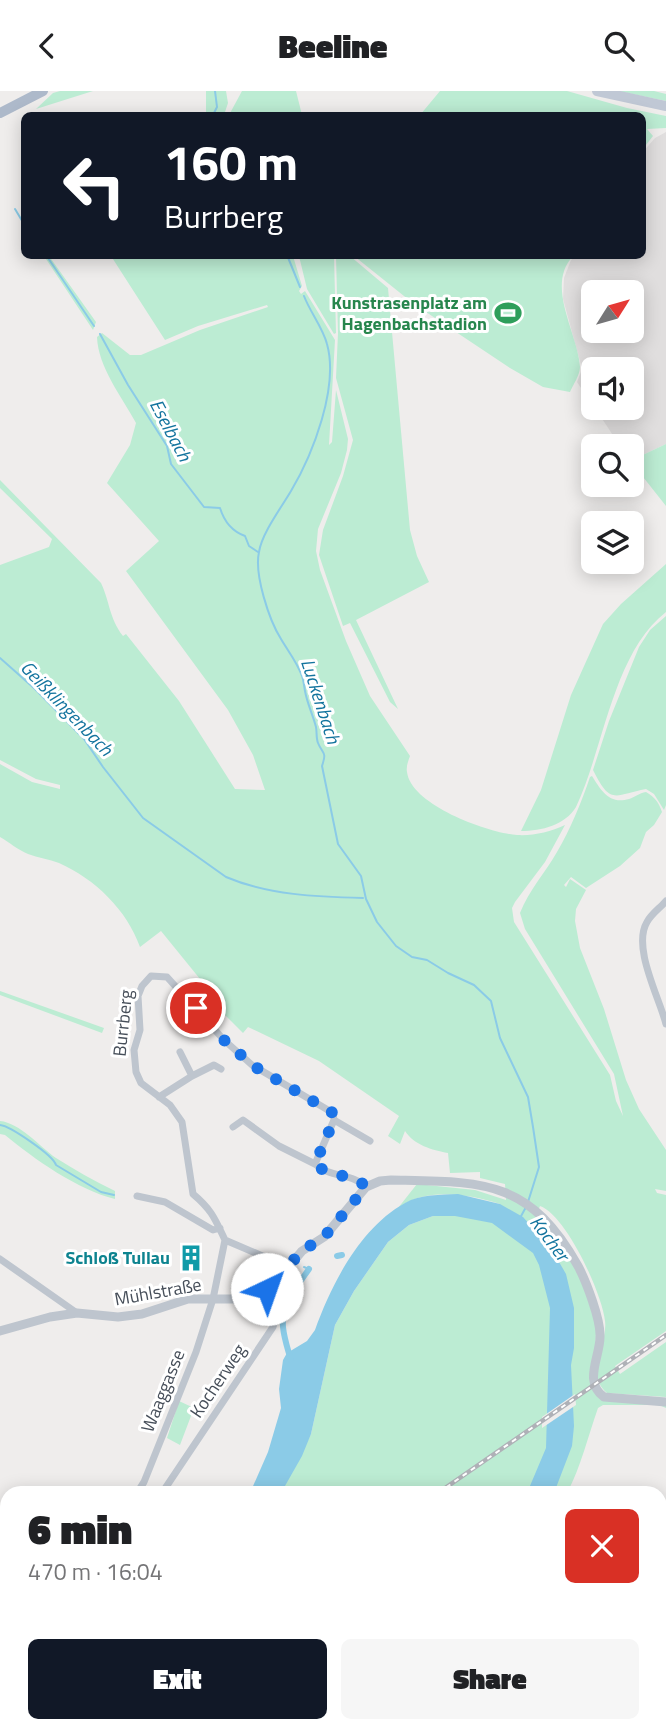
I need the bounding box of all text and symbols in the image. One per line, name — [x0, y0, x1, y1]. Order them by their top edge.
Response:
text: Beeline — [279, 22, 387, 70]
icon: back — [28, 27, 66, 65]
icon: search — [600, 27, 638, 65]
text: 160 m — [164, 124, 298, 199]
icon: left — [49, 140, 140, 231]
text: Burrberg — [164, 192, 283, 240]
north arrow — [581, 280, 644, 343]
map controls — [581, 280, 644, 574]
place label: Kunstrasenplatz am Hagenbachstadion — [331, 289, 487, 337]
sports icon: Kunstrasenplatz am Hagenbachstadion — [493, 298, 523, 328]
button: sound — [581, 357, 644, 420]
water label: Eselbach — [143, 393, 200, 466]
button: search — [581, 434, 644, 497]
button: layers — [581, 511, 644, 574]
water label: Geißklingenbach — [14, 653, 121, 762]
water label: Luckenbach — [294, 655, 349, 748]
pin — [166, 978, 226, 1038]
street label: Burrberg — [106, 988, 139, 1058]
icon: arrive — [177, 989, 215, 1027]
water label: Kocher — [524, 1209, 578, 1268]
building icon: Schloß Tullau — [176, 1243, 206, 1273]
place label: Schloß Tullau — [66, 1244, 170, 1271]
position arrow — [230, 1252, 304, 1326]
street label: Mühlstraße — [112, 1271, 204, 1312]
street label: Kocherweg — [183, 1338, 252, 1423]
street label: Waaggasse — [134, 1345, 191, 1436]
text: 6 min — [28, 1496, 132, 1560]
button: close — [565, 1509, 639, 1583]
text: 470 m · 16:04 — [28, 1554, 163, 1589]
button: Exit — [28, 1639, 327, 1719]
button: Share — [341, 1639, 639, 1719]

